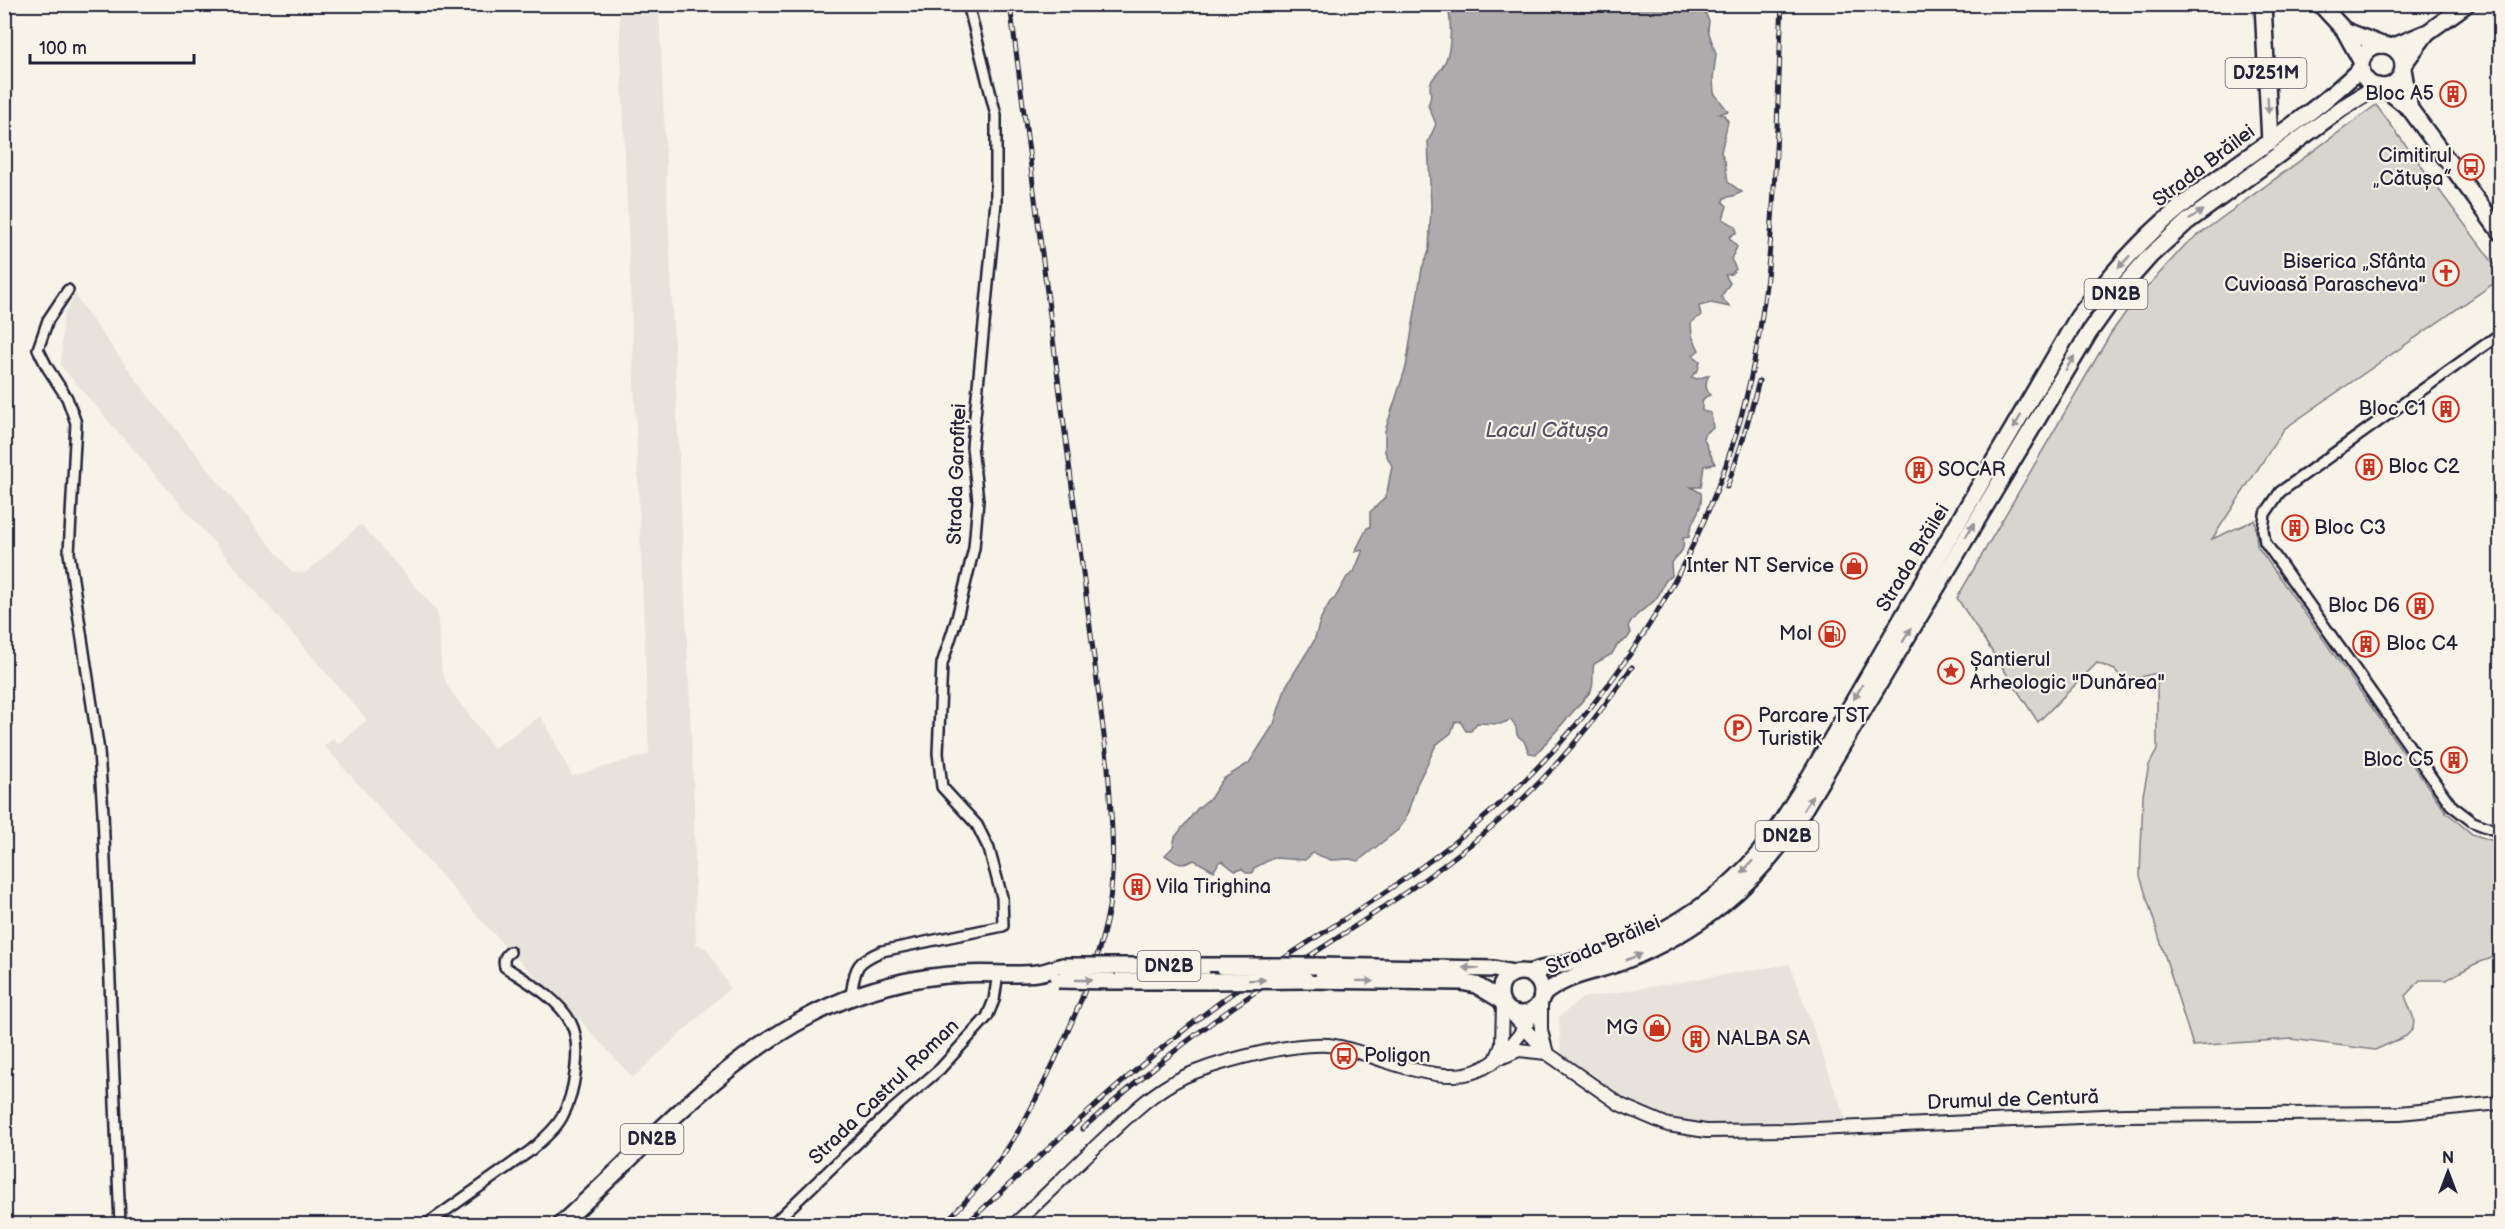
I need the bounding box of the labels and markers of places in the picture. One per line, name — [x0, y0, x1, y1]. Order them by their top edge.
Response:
building icon: Bloc A5 — [2438, 79, 2468, 109]
place label: Bloc A5 — [2365, 82, 2434, 106]
place label: Cimitirul „Cătușa” — [2373, 144, 2452, 191]
bus stop icon: Cimitirul „Cătușa” — [2456, 152, 2486, 182]
place label: Biserica „Sfânta Cuvioasă Parascheva" — [2224, 250, 2426, 297]
church icon: Biserica „Sfânta Cuvioasă Parascheva" — [2431, 258, 2461, 288]
building icon: Bloc C1 — [2431, 394, 2461, 424]
place label: Bloc C1 — [2359, 397, 2426, 421]
building icon: Bloc C2 — [2354, 452, 2384, 482]
building icon: SOCAR — [1904, 455, 1934, 485]
place label: Bloc C2 — [2388, 455, 2460, 479]
place label: SOCAR — [1938, 458, 2006, 482]
building icon: Bloc C3 — [2280, 513, 2310, 543]
place label: Bloc C3 — [2314, 516, 2386, 540]
shop icon: Inter NT Service — [1839, 551, 1869, 581]
place label: Inter NT Service — [1686, 554, 1834, 578]
building icon: Bloc D6 — [2405, 591, 2435, 621]
place label: Bloc D6 — [2328, 594, 2400, 618]
fuel station icon: Mol — [1817, 619, 1847, 649]
place label: Mol — [1779, 622, 1812, 646]
building icon: Bloc C4 — [2351, 629, 2381, 659]
place label: Bloc C4 — [2386, 632, 2458, 656]
place label: Șantierul Arheologic "Dunărea" — [1970, 648, 2165, 695]
place icon: Șantierul Arheologic "Dunărea" — [1936, 656, 1966, 686]
place label: Parcare TST Turistik — [1758, 704, 1869, 751]
parking icon: Parcare TST Turistik — [1723, 713, 1753, 743]
building icon: Bloc C5 — [2439, 745, 2469, 775]
place label: Bloc C5 — [2363, 748, 2434, 772]
building icon: Vila Tirighina — [1122, 872, 1152, 902]
place label: Vila Tirighina — [1156, 875, 1271, 899]
shop icon: MG — [1642, 1013, 1672, 1043]
place label: MG — [1606, 1016, 1638, 1040]
building icon: NALBA SA — [1681, 1024, 1711, 1054]
place label: NALBA SA — [1716, 1027, 1811, 1051]
bus stop icon: Poligon — [1329, 1041, 1359, 1071]
place label: Poligon — [1364, 1044, 1431, 1068]

